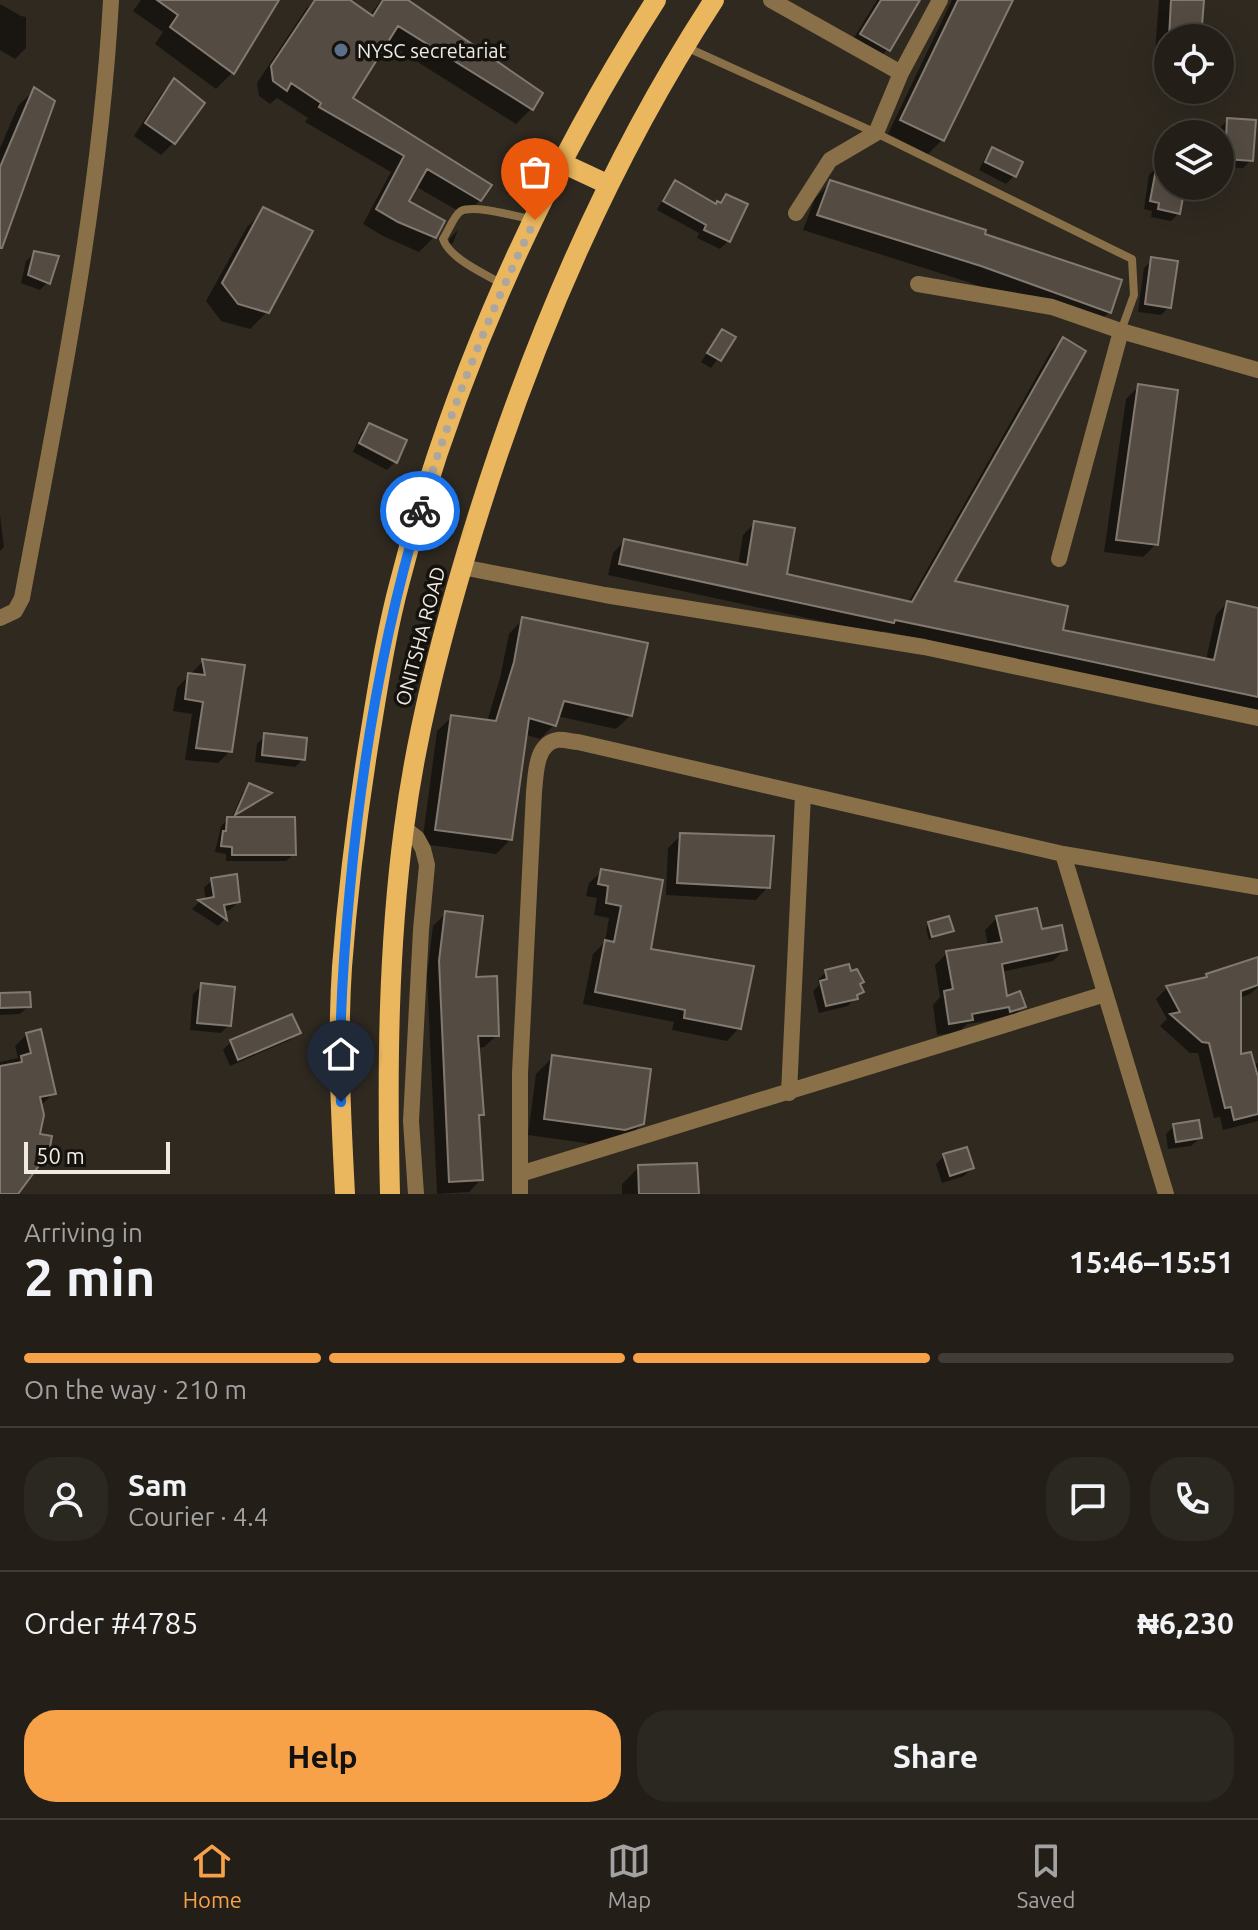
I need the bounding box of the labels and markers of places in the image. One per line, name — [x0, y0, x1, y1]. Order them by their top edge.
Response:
place label: NYSC secretariat — [357, 39, 507, 62]
marker: NYSC secretariat — [332, 41, 350, 59]
pin — [501, 138, 569, 220]
pin — [307, 1020, 375, 1102]

